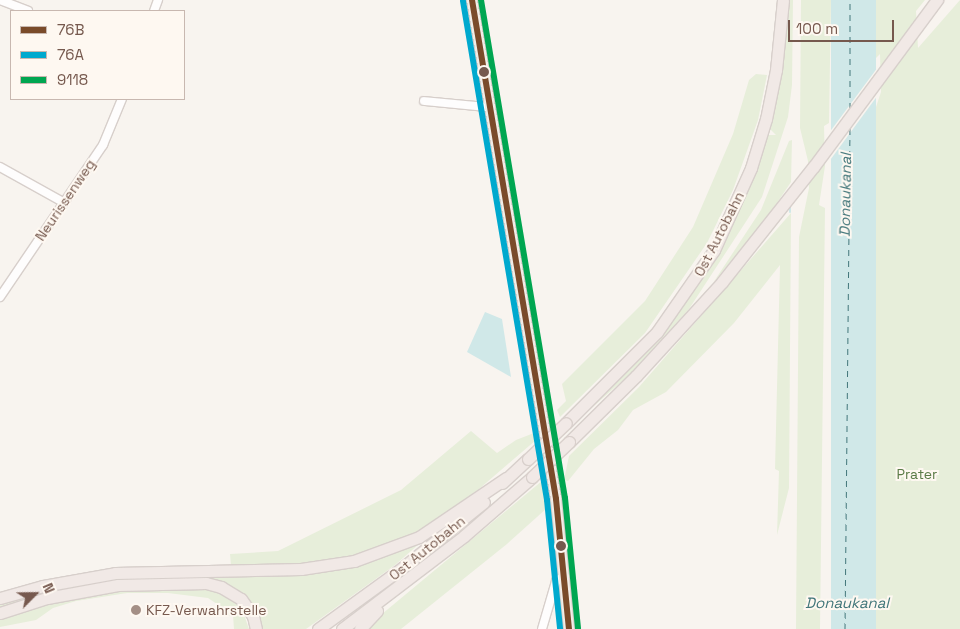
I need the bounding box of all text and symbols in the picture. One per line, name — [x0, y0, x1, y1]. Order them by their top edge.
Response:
legend — [10, 10, 185, 100]
scale bar — [790, 10, 896, 42]
text: 100 m — [796, 19, 838, 38]
text: 76B — [57, 20, 84, 39]
text: 76A — [57, 45, 84, 64]
unlabelled marker — [479, 67, 489, 77]
text: 9118 — [57, 70, 88, 89]
water label: Donaukanal — [835, 153, 855, 237]
street label: Neurissenweg — [32, 156, 98, 244]
street label: Ost Autobahn — [690, 189, 748, 279]
park label: Prater — [897, 466, 937, 482]
street label: Ost Autobahn — [386, 512, 468, 584]
unlabelled marker — [556, 541, 566, 551]
north arrow — [10, 569, 60, 619]
text: N — [39, 580, 59, 596]
water label: Donaukanal — [805, 594, 889, 612]
place label: KFZ-Verwahrstelle — [146, 602, 267, 618]
marker: KFZ-Verwahrstelle — [130, 604, 142, 616]

